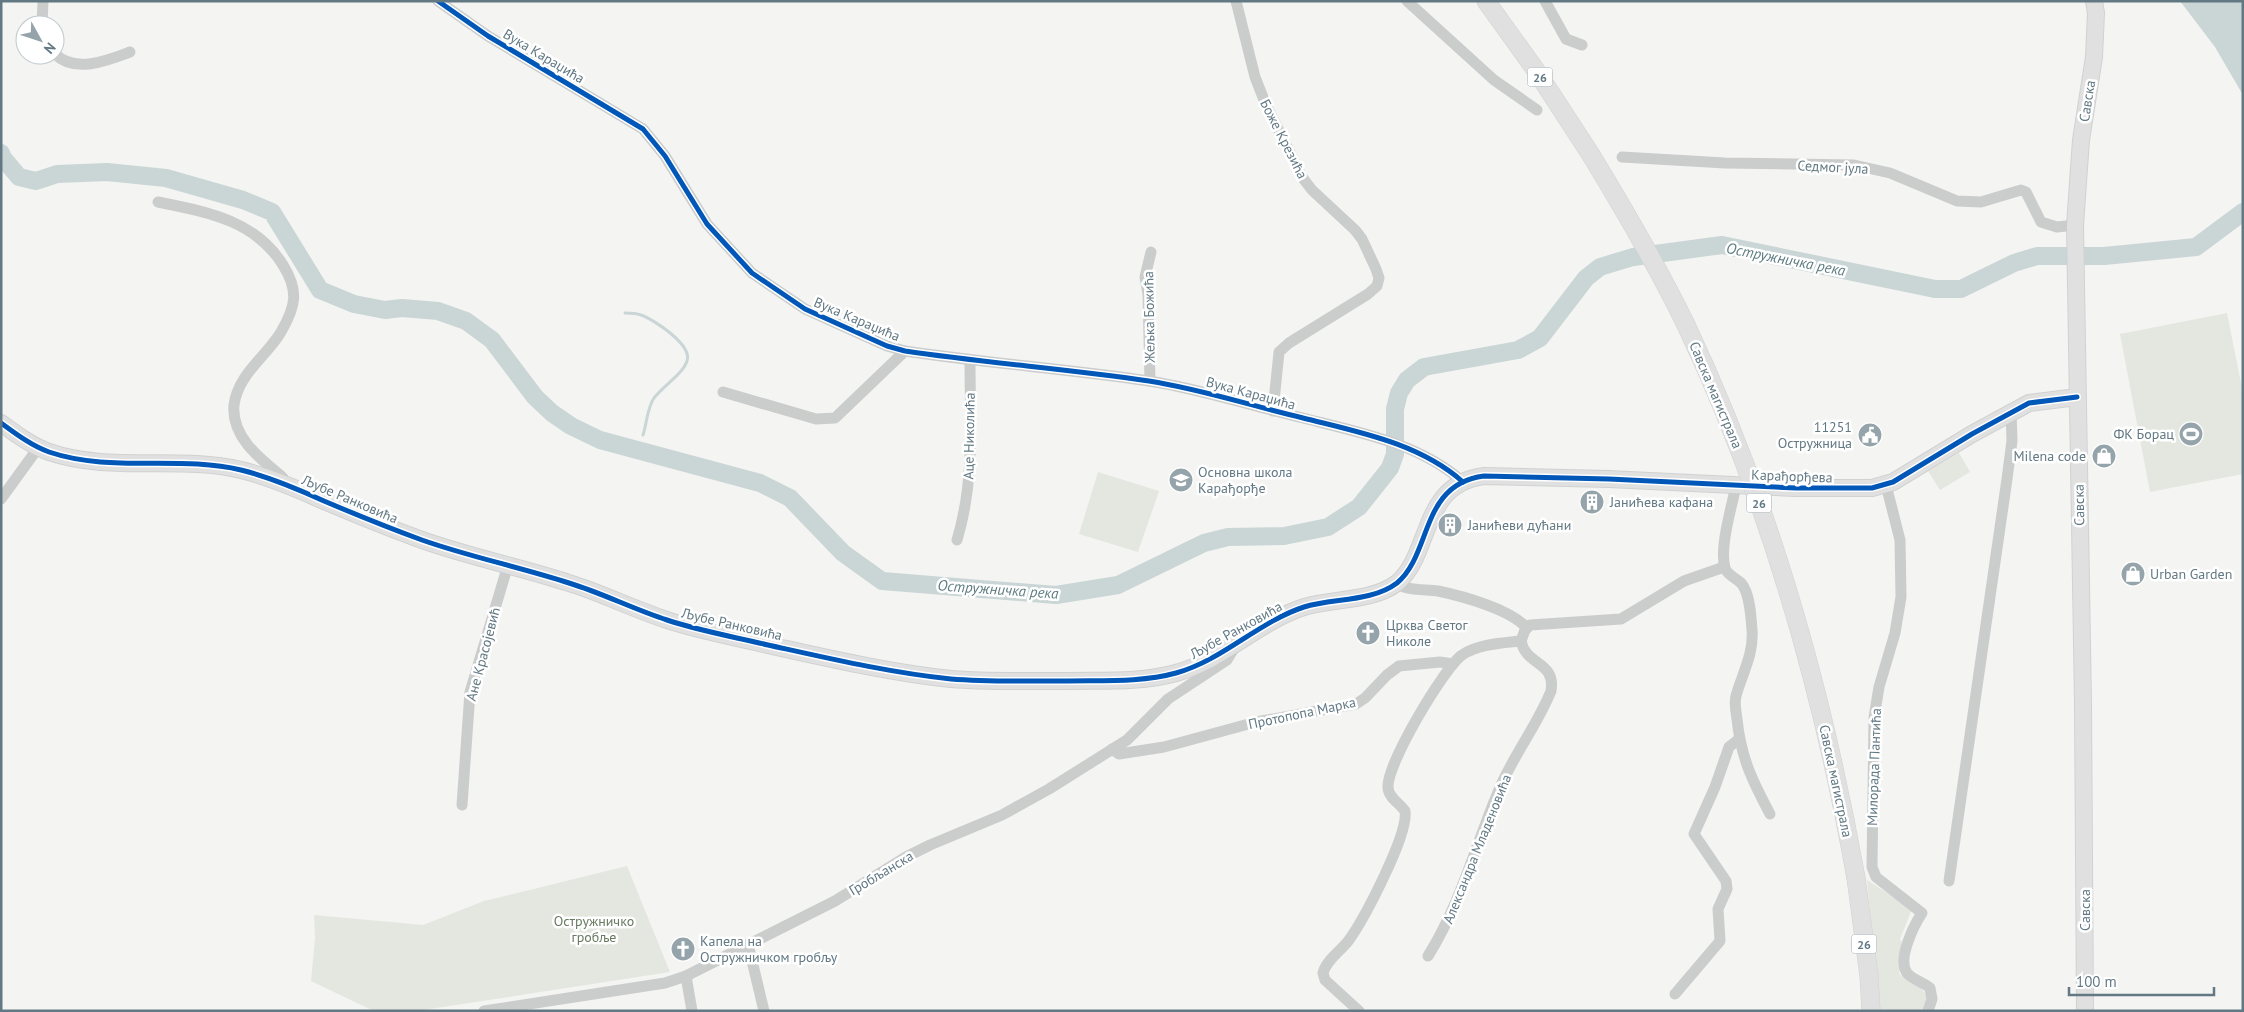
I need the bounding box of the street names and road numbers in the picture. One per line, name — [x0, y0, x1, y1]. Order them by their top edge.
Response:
street label: Вука Караџића — [500, 25, 588, 87]
road number: 26 — [1528, 68, 1552, 86]
street label: Савска — [2075, 79, 2099, 123]
street label: Боже Крезића — [1256, 96, 1312, 182]
street label: Седмог јула — [1797, 156, 1869, 178]
street label: Жељка Божића — [1139, 271, 1159, 364]
street label: Вука Караџића — [811, 293, 903, 345]
street label: Савска магистрала — [1685, 339, 1747, 451]
street label: Вука Караџића — [1204, 372, 1298, 414]
street label: Аце Николића — [959, 392, 979, 480]
street label: Карађорђева — [1751, 466, 1833, 486]
street label: Љубе Ранковића — [298, 470, 401, 527]
street label: Савска — [2070, 484, 2088, 526]
road number: 26 — [1746, 493, 1772, 512]
street label: Љубе Ранковића — [1186, 597, 1285, 663]
street label: Љубе Ранковића — [679, 603, 784, 644]
street label: Ане Красојевић — [462, 605, 504, 703]
street label: Протопопа Марка — [1247, 693, 1357, 733]
street label: Милорада Пантића — [1863, 708, 1885, 826]
street label: Савска магистрала — [1815, 723, 1857, 839]
street label: Александра Младеновића — [1439, 772, 1515, 926]
street label: Гробљанска — [846, 847, 916, 899]
street label: Савска — [2076, 889, 2094, 931]
road number: 26 — [1852, 934, 1876, 954]

